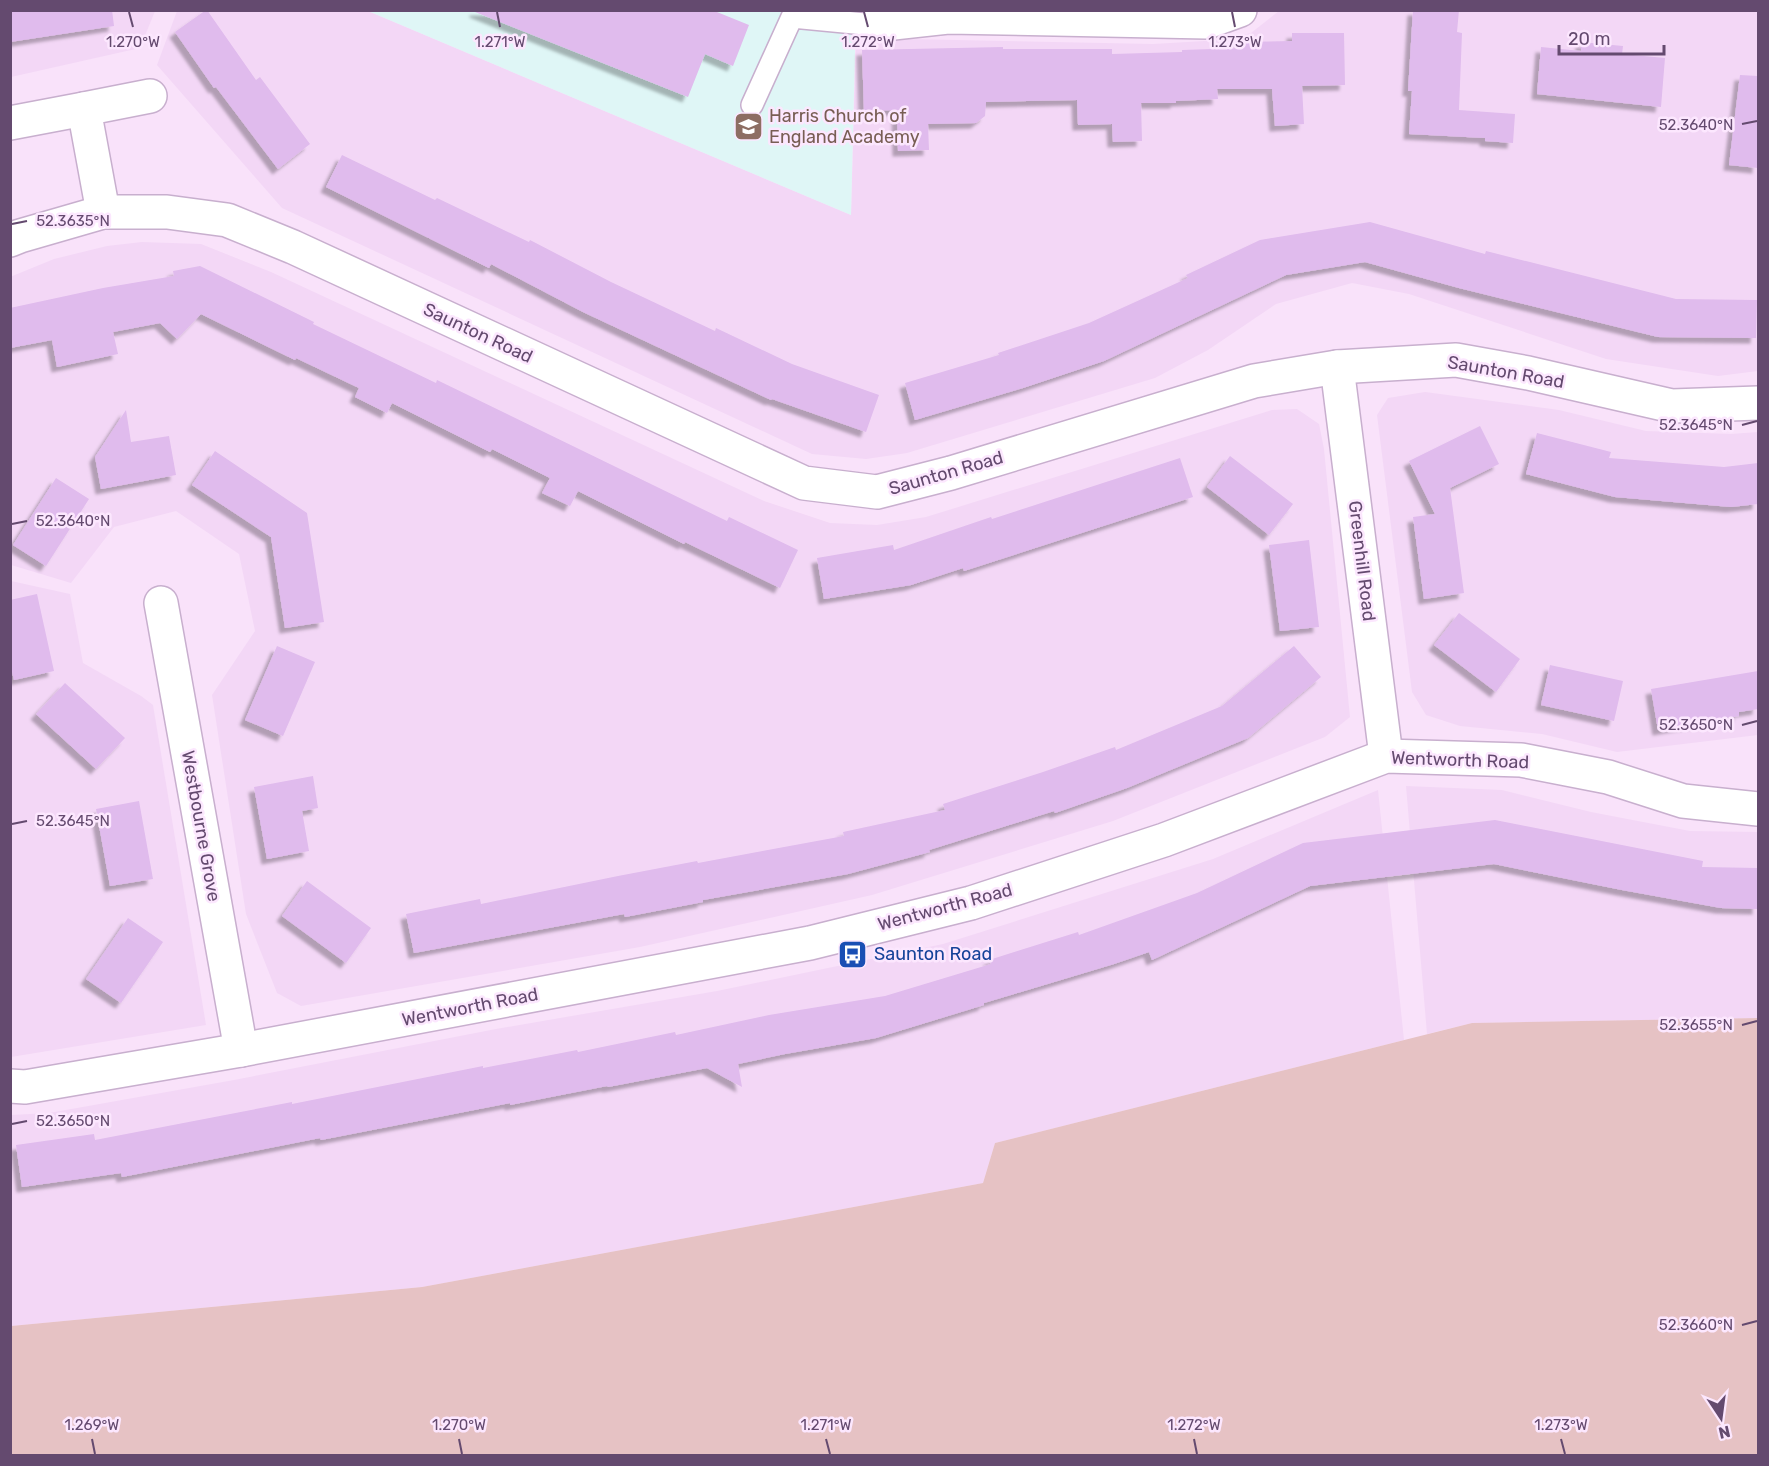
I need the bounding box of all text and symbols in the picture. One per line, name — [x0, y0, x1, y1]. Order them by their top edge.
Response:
scale bar — [1559, 18, 1664, 56]
text: 20 m — [1568, 28, 1610, 50]
text: 1.270°W — [106, 33, 160, 51]
text: 1.271°W — [475, 33, 525, 51]
text: 1.272°W — [841, 33, 895, 51]
text: 1.273°W — [1208, 33, 1262, 51]
place label: Harris Church of England Academy — [769, 105, 920, 148]
school or university icon: Harris Church of England Academy — [732, 110, 764, 142]
text: 52.3640°N — [1659, 116, 1733, 134]
text: 52.3635°N — [36, 212, 110, 230]
street label: Saunton Road — [420, 298, 536, 368]
street label: Saunton Road — [1446, 351, 1566, 393]
text: 52.3645°N — [1659, 416, 1733, 434]
street label: Saunton Road — [886, 446, 1006, 500]
street label: Greenhill Road — [1344, 500, 1380, 622]
text: 52.3640°N — [36, 512, 110, 530]
text: 52.3650°N — [1659, 716, 1733, 734]
street label: Wentworth Road — [1390, 747, 1530, 773]
street label: Westbourne Grove — [177, 749, 225, 903]
text: 52.3645°N — [36, 812, 110, 830]
street label: Wentworth Road — [875, 878, 1015, 936]
bus stop icon: Saunton Road — [837, 938, 869, 970]
place label: Saunton Road — [874, 943, 992, 965]
street label: Wentworth Road — [400, 983, 540, 1031]
text: 52.3655°N — [1659, 1016, 1733, 1034]
text: 52.3650°N — [36, 1112, 110, 1130]
text: 52.3660°N — [1659, 1316, 1733, 1334]
north arrow — [1691, 1388, 1751, 1448]
text: 1.269°W — [65, 1416, 119, 1434]
text: 1.270°W — [432, 1416, 486, 1434]
text: 1.271°W — [801, 1416, 851, 1434]
text: 1.272°W — [1167, 1416, 1221, 1434]
text: 1.273°W — [1534, 1416, 1588, 1434]
text: N — [1717, 1422, 1732, 1443]

